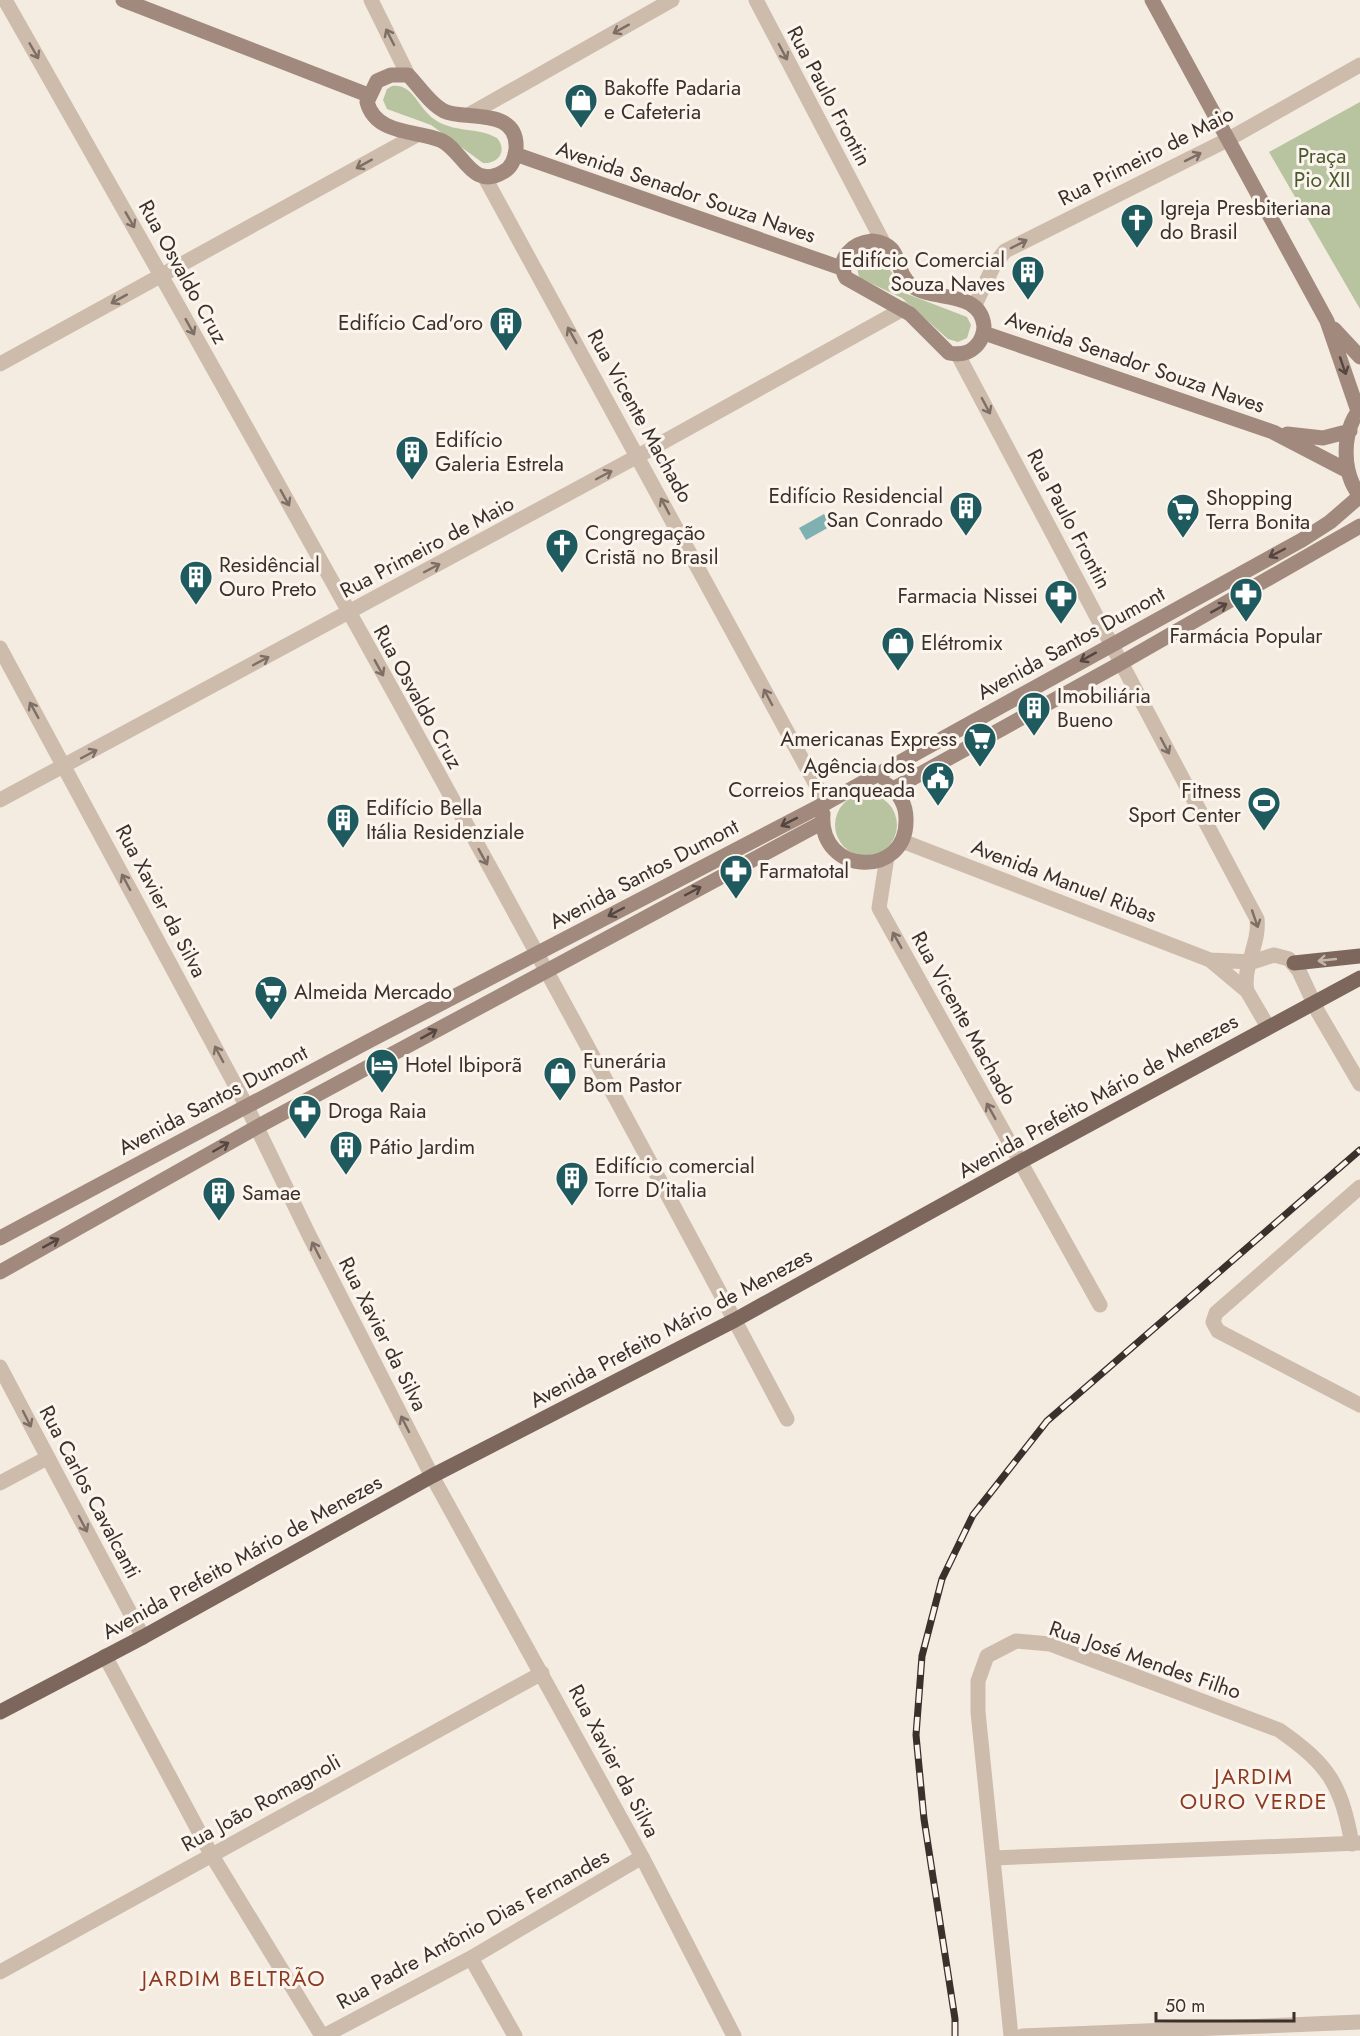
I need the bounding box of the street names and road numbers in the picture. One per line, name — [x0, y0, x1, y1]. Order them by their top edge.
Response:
street label: Rua Paulo Frontin — [779, 21, 879, 171]
street label: Rua Primeiro de Maio — [1053, 99, 1239, 213]
street label: Avenida Senador Souza Naves — [552, 133, 820, 251]
street label: Rua Osvaldo Cruz — [131, 195, 235, 350]
street label: Avenida Senador Souza Naves — [1001, 303, 1269, 421]
street label: Rua Vicente Machado — [580, 324, 700, 508]
street label: Rua Paulo Frontin — [1019, 444, 1119, 594]
street label: Rua Primeiro de Maio — [335, 488, 519, 606]
street label: Avenida Santos Dumont — [972, 579, 1170, 707]
street label: Rua Osvaldo Cruz — [366, 620, 470, 775]
street label: Avenida Santos Dumont — [544, 811, 744, 937]
street label: Rua Xavier da Silva — [108, 819, 214, 983]
street label: Avenida Manuel Ribas — [967, 832, 1161, 930]
street label: Rua Vicente Machado — [904, 926, 1024, 1110]
street label: Avenida Prefeito Mário de Menezes — [953, 1006, 1243, 1186]
street label: Avenida Santos Dumont — [113, 1037, 313, 1163]
street label: Avenida Prefeito Mário de Menezes — [524, 1241, 818, 1415]
street label: Rua Xavier da Silva — [331, 1252, 435, 1416]
street label: Rua Carlos Cavalcanti — [32, 1400, 148, 1584]
street label: Avenida Prefeito Mário de Menezes — [97, 1467, 387, 1647]
street label: Rua José Mendes Filho — [1045, 1613, 1245, 1707]
street label: Rua Xavier da Silva — [561, 1679, 667, 1843]
street label: Rua João Romagnoli — [176, 1747, 346, 1859]
street label: Rua Padre Antônio Dias Fernandes — [331, 1841, 615, 2017]

